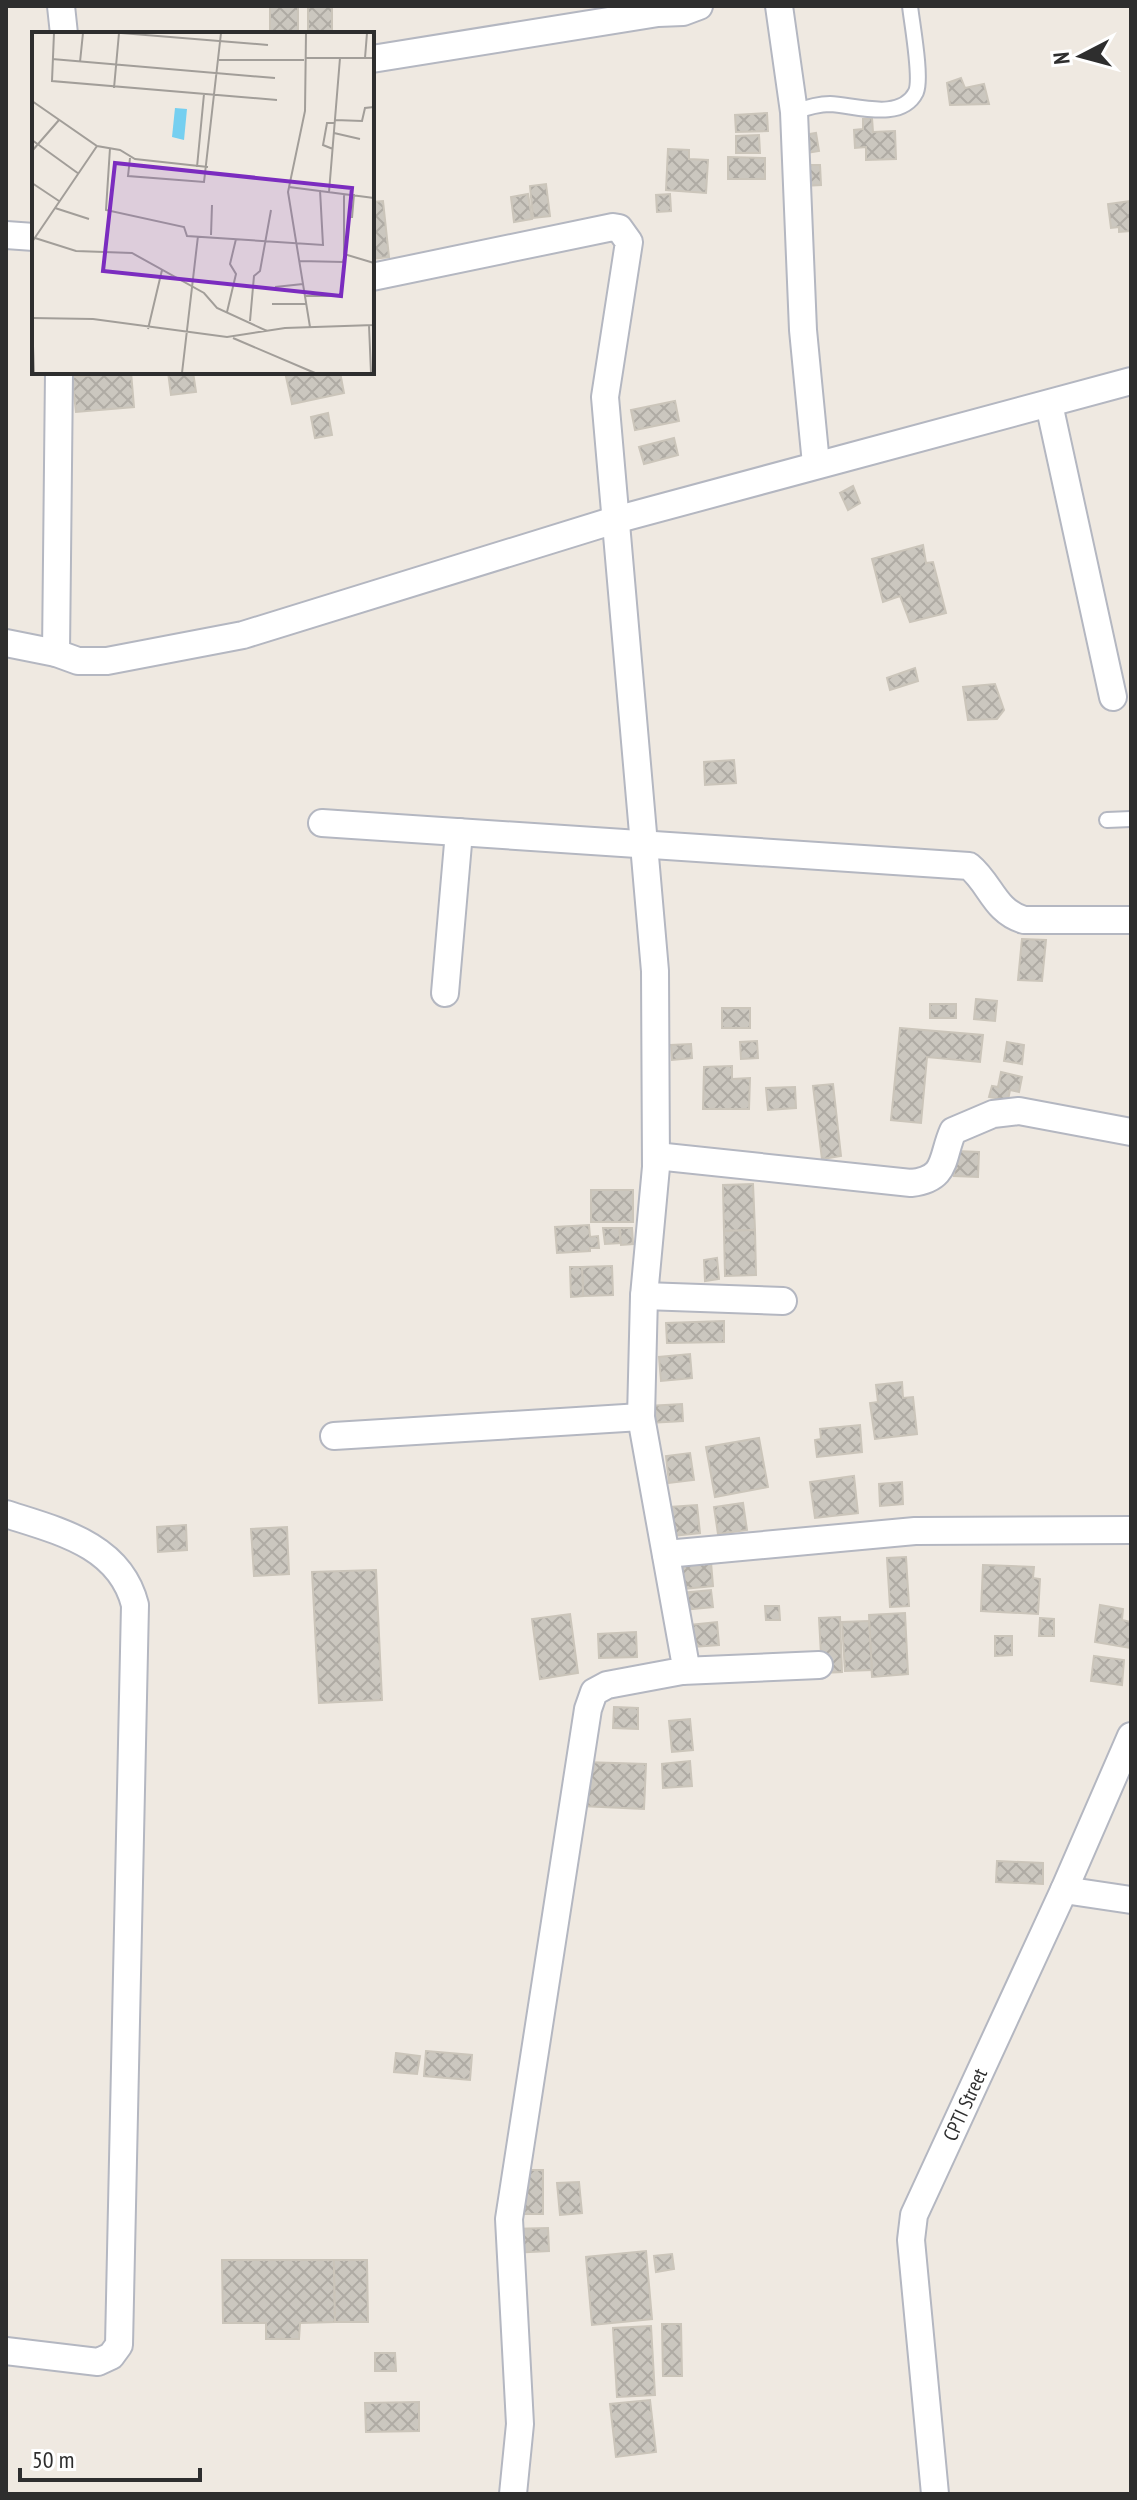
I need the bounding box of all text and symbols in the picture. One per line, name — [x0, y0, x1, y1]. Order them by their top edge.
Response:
north arrow — [1041, 16, 1121, 96]
inset map — [32, 32, 374, 374]
text: N — [1047, 51, 1076, 65]
street label: CPTI Street — [937, 2064, 993, 2145]
scale bar — [20, 2432, 200, 2482]
text: 50 m — [32, 2444, 74, 2475]

